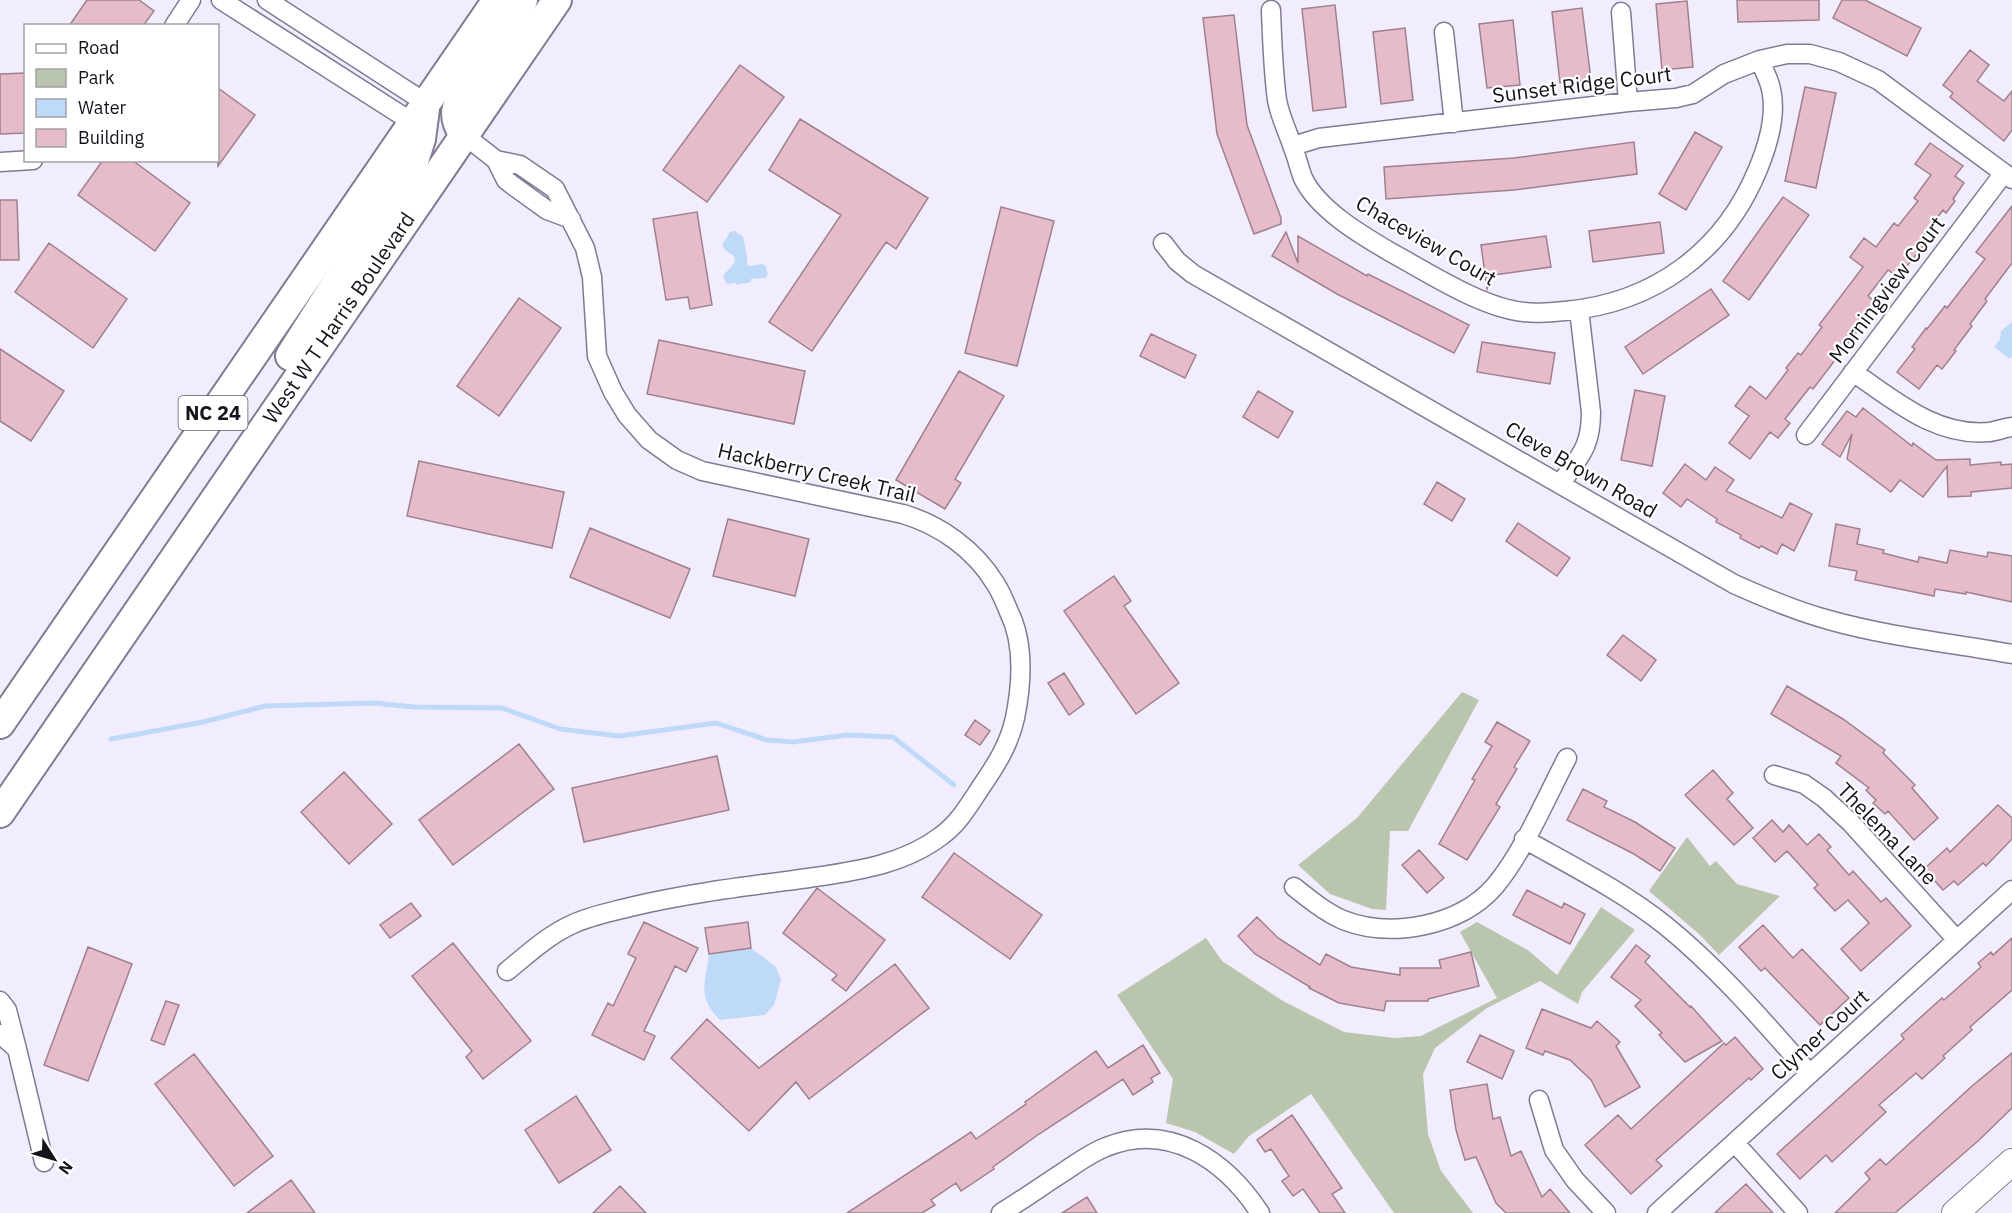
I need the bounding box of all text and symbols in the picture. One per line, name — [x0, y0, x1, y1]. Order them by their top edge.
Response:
legend — [24, 24, 219, 162]
text: Road — [78, 36, 119, 59]
street label: Sunset Ridge Court — [1491, 59, 1673, 109]
text: Park — [78, 66, 115, 89]
text: Water — [78, 96, 127, 119]
text: Building — [78, 126, 145, 149]
street label: Chaceview Court — [1351, 189, 1502, 292]
street label: West W T Harris Boulevard — [256, 206, 421, 429]
street label: Morningview Court — [1822, 210, 1951, 368]
road number: NC 24 — [178, 396, 248, 430]
street label: Cleve Brown Road — [1500, 414, 1663, 524]
street label: Hackberry Creek Trail — [715, 436, 920, 509]
street label: Thelema Lane — [1832, 776, 1944, 891]
street label: Clymer Court — [1764, 983, 1875, 1086]
north arrow — [24, 1129, 84, 1189]
text: N — [55, 1157, 77, 1179]

